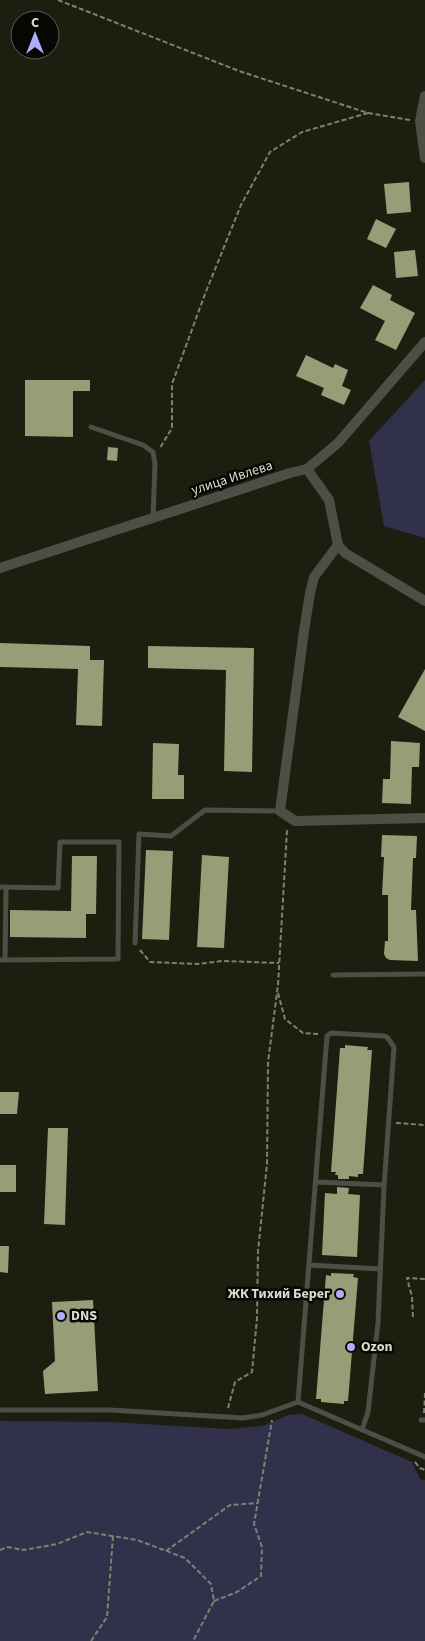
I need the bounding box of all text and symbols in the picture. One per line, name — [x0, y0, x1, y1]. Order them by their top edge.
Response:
north arrow — [10, 10, 60, 60]
text: С — [31, 13, 39, 33]
street label: улица Ивлева — [189, 455, 275, 501]
place label: ЖК Тихий Берег — [228, 1284, 330, 1304]
marker: ЖК Тихий Берег — [334, 1288, 346, 1300]
place label: DNS — [71, 1306, 97, 1326]
marker: DNS — [55, 1310, 67, 1322]
place label: Ozon — [361, 1337, 392, 1357]
marker: Ozon — [345, 1341, 357, 1353]

